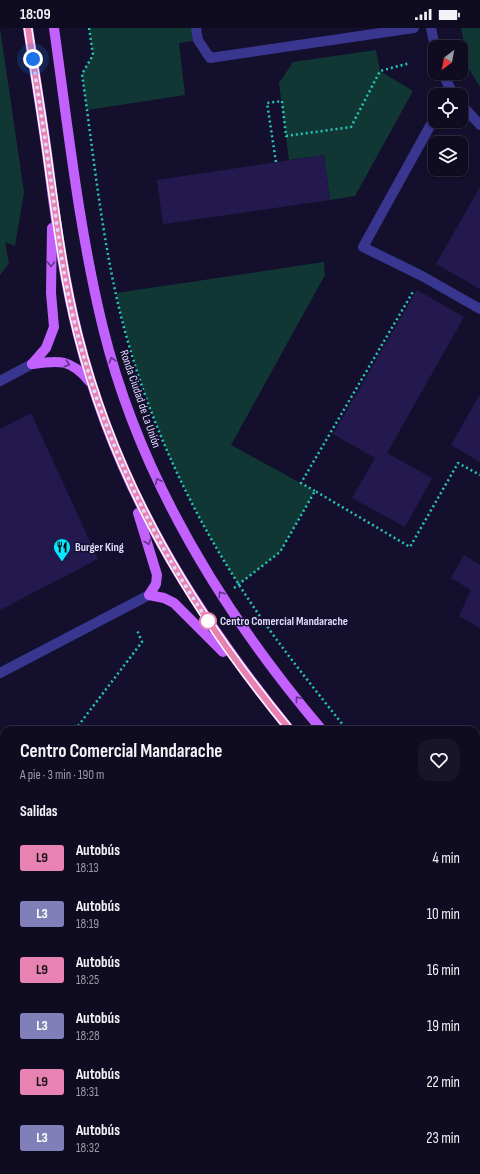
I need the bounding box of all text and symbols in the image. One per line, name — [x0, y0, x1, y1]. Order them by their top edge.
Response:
text: 18:09 — [20, 5, 51, 24]
north arrow — [428, 40, 468, 80]
map controls — [428, 40, 468, 176]
your location — [23, 49, 43, 69]
button: locate — [428, 88, 468, 128]
button: layers — [428, 136, 468, 176]
one-way arrow — [47, 261, 56, 267]
street label: Ronda Ciudad de La Unión — [116, 348, 164, 450]
one-way arrow — [108, 356, 117, 363]
one-way arrow — [63, 359, 70, 367]
one-way arrow — [155, 478, 162, 485]
restaurant icon: Burger King — [52, 537, 72, 562]
one-way arrow — [143, 538, 151, 545]
place label: Burger King — [75, 540, 124, 555]
one-way arrow — [219, 592, 226, 599]
marker: Centro Comercial Mandarache — [199, 612, 217, 630]
place label: Centro Comercial Mandarache — [220, 614, 348, 629]
one-way arrow — [295, 697, 302, 704]
button: heart — [418, 739, 460, 781]
text: Centro Comercial Mandarache — [20, 740, 222, 763]
text: A pie · 3 min · 190 m — [20, 767, 104, 783]
text: Salidas — [20, 802, 58, 821]
text: Autobús — [76, 841, 120, 860]
text: L9 — [36, 849, 48, 866]
text: 4 min — [433, 849, 460, 868]
text: 18:13 — [76, 860, 99, 876]
text: Autobús — [76, 897, 120, 916]
text: L3 — [36, 905, 48, 922]
text: 10 min — [427, 905, 460, 924]
text: 18:19 — [76, 916, 99, 932]
text: Autobús — [76, 953, 120, 972]
text: L9 — [36, 961, 48, 978]
text: 16 min — [427, 961, 460, 980]
text: 18:25 — [76, 972, 99, 988]
text: Autobús — [76, 1009, 120, 1028]
text: L3 — [36, 1017, 48, 1034]
text: 19 min — [427, 1017, 460, 1036]
text: 18:28 — [76, 1028, 100, 1044]
text: Autobús — [76, 1065, 120, 1084]
text: L9 — [36, 1073, 48, 1090]
text: 22 min — [426, 1073, 460, 1092]
text: 18:31 — [76, 1084, 99, 1100]
text: Autobús — [76, 1121, 120, 1140]
text: L3 — [36, 1129, 48, 1146]
text: 23 min — [426, 1129, 460, 1148]
text: 18:32 — [76, 1140, 100, 1156]

